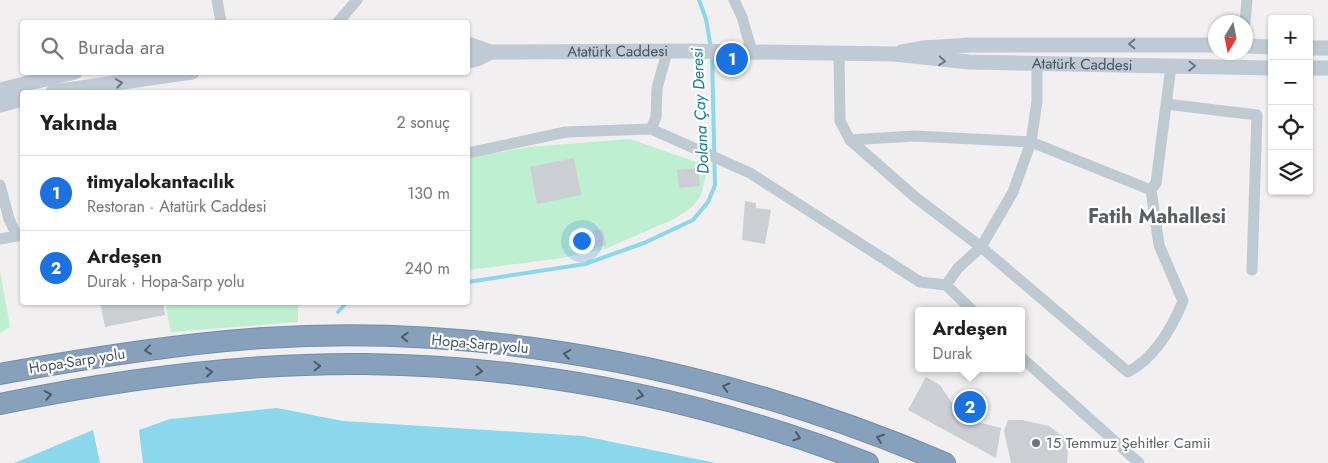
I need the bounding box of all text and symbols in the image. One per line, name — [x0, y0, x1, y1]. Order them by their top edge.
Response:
north arrow — [1208, 15, 1253, 60]
map controls — [1268, 15, 1313, 195]
button: + — [1268, 15, 1313, 60]
search box — [20, 20, 470, 75]
icon: search — [38, 34, 66, 62]
text: Burada ara — [78, 34, 165, 61]
one-way arrow — [1128, 39, 1136, 49]
street label: Atatürk Caddesi — [567, 40, 668, 63]
pin: 1 — [716, 40, 748, 78]
water label: Dolana Çay Deresi — [685, 46, 715, 175]
street label: Atatürk Caddesi — [1032, 52, 1133, 76]
one-way arrow — [938, 55, 946, 66]
button: − — [1268, 60, 1313, 105]
one-way arrow — [1188, 61, 1196, 72]
one-way arrow — [114, 78, 123, 88]
button: locate — [1268, 105, 1313, 150]
text: Yakında — [40, 108, 117, 138]
text: 2 sonuç — [396, 111, 450, 134]
button: layers — [1268, 150, 1313, 195]
text: timyalokantacılık — [87, 168, 235, 195]
text: 1 — [52, 182, 60, 205]
text: 130 m — [407, 182, 450, 205]
text: Restoran · Atatürk Caddesi — [87, 195, 267, 218]
district label: Fatih Mahallesi — [1088, 202, 1226, 231]
your location — [569, 228, 595, 254]
text: Ardeşen — [87, 243, 162, 270]
text: 2 — [51, 257, 61, 280]
text: 240 m — [405, 257, 450, 280]
text: Durak · Hopa-Sarp yolu — [87, 270, 245, 293]
popup — [915, 307, 1025, 372]
text: Ardeşen — [933, 315, 1007, 342]
street label: Hopa-Sarp yolu — [431, 329, 529, 359]
one-way arrow — [401, 332, 409, 343]
text: Durak — [933, 342, 972, 365]
street label: Hopa-Sarp yolu — [27, 343, 127, 379]
one-way arrow — [143, 344, 151, 355]
one-way arrow — [563, 349, 571, 359]
one-way arrow — [314, 361, 321, 371]
one-way arrow — [476, 365, 484, 376]
one-way arrow — [205, 366, 213, 377]
one-way arrow — [721, 382, 730, 393]
pin: 2 — [954, 388, 986, 426]
one-way arrow — [635, 389, 644, 400]
one-way arrow — [44, 390, 52, 401]
one-way arrow — [792, 431, 800, 441]
place label: 15 Temmuz Şehitler Camii — [1046, 432, 1211, 454]
one-way arrow — [876, 434, 885, 444]
marker: 15 Temmuz Şehitler Camii — [1030, 437, 1042, 449]

